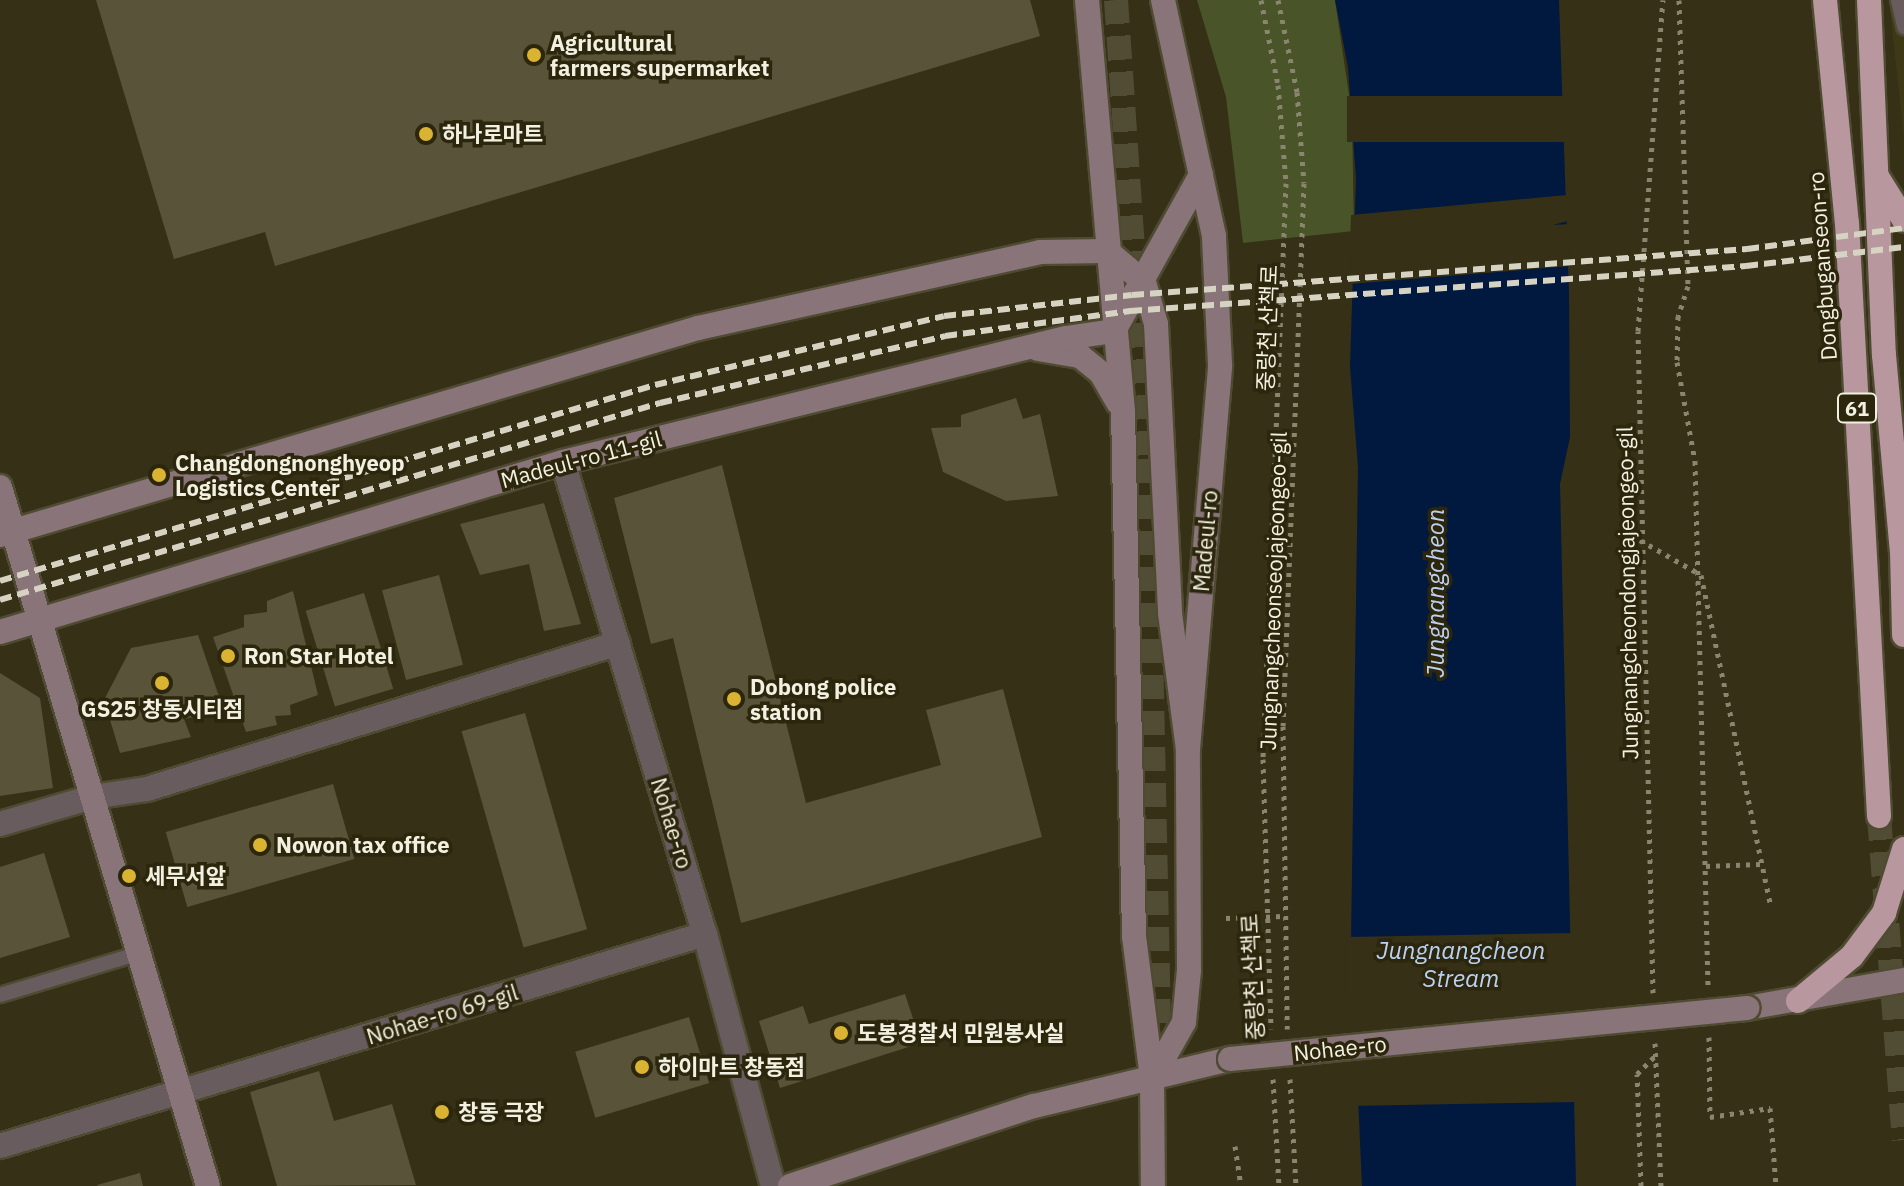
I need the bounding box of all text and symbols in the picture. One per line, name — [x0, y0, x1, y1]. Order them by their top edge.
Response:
place label: Agricultural farmers supermarket — [550, 29, 769, 80]
marker: Agricultural farmers supermarket — [525, 46, 543, 64]
place label: 하나로마트 — [442, 121, 543, 147]
marker: 하나로마트 — [417, 125, 435, 143]
street label: Dongbuganseon-ro — [1802, 171, 1842, 361]
street label: 중랑천 산책로 — [1252, 264, 1282, 392]
road number: 61 — [1837, 392, 1877, 424]
street label: Madeul-ro 11-gil — [498, 425, 664, 493]
street label: Jungnangcheondongjajeongeo-gil — [1611, 426, 1643, 760]
street label: Jungnangcheonseojajeongeo-gil — [1254, 431, 1292, 751]
place label: Changdongnonghyeop Logistics Center — [175, 449, 405, 500]
marker: Changdongnonghyeop Logistics Center — [150, 466, 168, 484]
street label: Madeul-ro — [1187, 489, 1223, 593]
water label: Jungnangcheon — [1422, 509, 1450, 677]
place label: Ron Star Hotel — [244, 643, 393, 669]
marker: Ron Star Hotel — [219, 647, 237, 665]
place label: Dobong police station — [750, 673, 896, 724]
marker: GS25 창동시티점 — [153, 674, 171, 692]
marker: Dobong police station — [725, 690, 743, 708]
place label: GS25 창동시티점 — [81, 696, 243, 722]
street label: Nohae-ro — [646, 774, 698, 872]
place label: Nowon tax office — [276, 832, 450, 858]
marker: Nowon tax office — [251, 836, 269, 854]
place label: 세무서앞 — [145, 863, 226, 889]
marker: 세무서앞 — [120, 867, 138, 885]
street label: 중랑천 산책로 — [1236, 913, 1268, 1041]
water label: Jungnangcheon Stream — [1377, 937, 1545, 993]
street label: Nohae-ro 69-gil — [363, 978, 521, 1050]
place label: 도봉경찰서 민원봉사실 — [857, 1020, 1065, 1046]
marker: 도봉경찰서 민원봉사실 — [832, 1024, 850, 1042]
street label: Nohae-ro — [1292, 1030, 1388, 1066]
place label: 하이마트 창동점 — [658, 1054, 805, 1080]
marker: 하이마트 창동점 — [633, 1058, 651, 1076]
place label: 창동 극장 — [458, 1099, 544, 1125]
marker: 창동 극장 — [433, 1103, 451, 1121]

